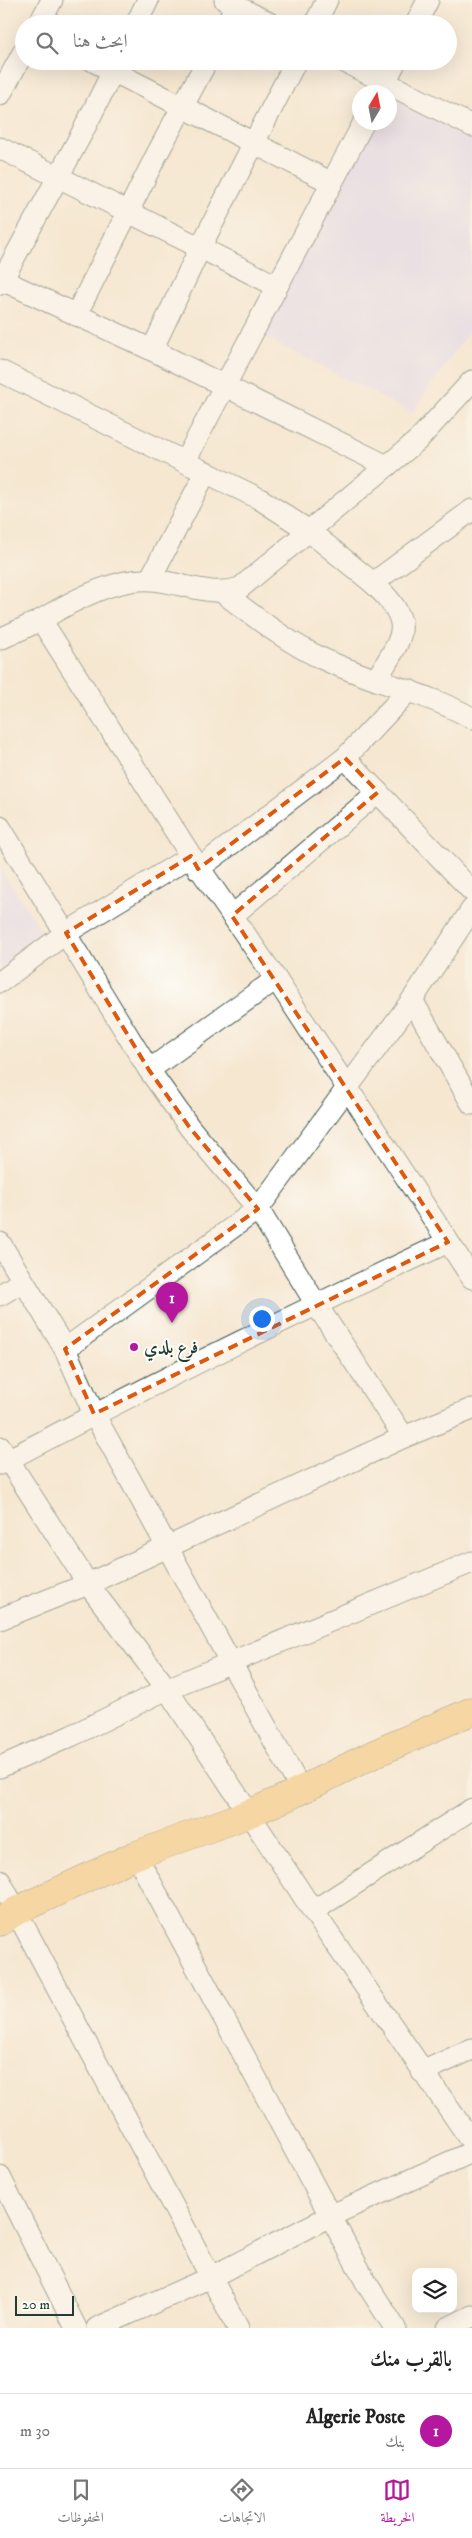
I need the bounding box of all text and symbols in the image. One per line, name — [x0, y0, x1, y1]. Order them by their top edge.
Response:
search box — [15, 15, 457, 70]
icon: search — [33, 29, 61, 57]
text: ابحث هنا — [73, 30, 128, 53]
north arrow — [352, 85, 397, 130]
pin: 1 — [156, 1282, 188, 1323]
your location — [249, 1306, 275, 1332]
place label: فرع بلدي — [144, 1337, 198, 1362]
marker: فرع بلدي — [128, 1341, 140, 1353]
map controls — [412, 2268, 457, 2313]
button: layers — [412, 2268, 457, 2313]
scale bar — [15, 2293, 74, 2316]
text: 20 m — [22, 2296, 50, 2314]
text: بالقرب منك — [370, 2347, 452, 2373]
text: Algerie Poste — [306, 2406, 405, 2429]
text: 30 m — [20, 2421, 50, 2441]
text: 1 — [433, 2421, 439, 2441]
text: بنك — [385, 2432, 405, 2452]
tab: المحفوظات — [58, 2476, 104, 2531]
tab: الاتجاهات — [219, 2476, 265, 2531]
tab: الخريطة — [380, 2476, 415, 2531]

